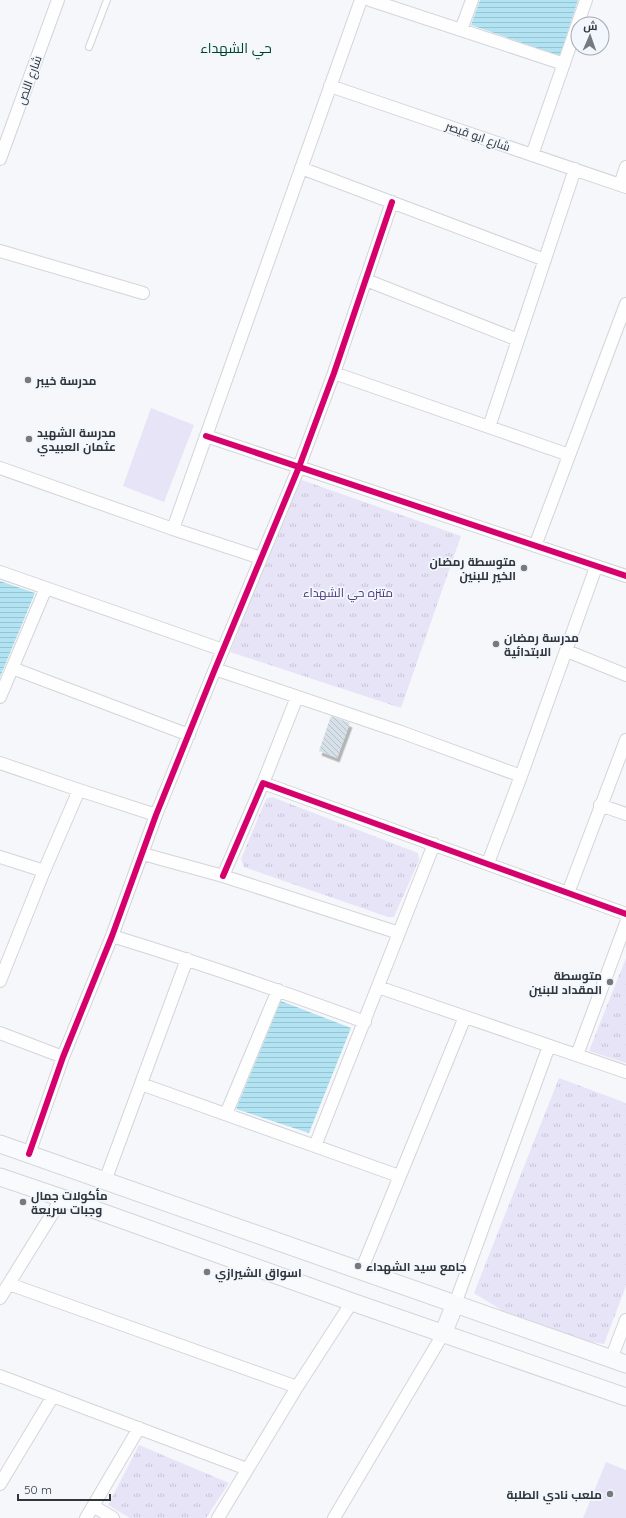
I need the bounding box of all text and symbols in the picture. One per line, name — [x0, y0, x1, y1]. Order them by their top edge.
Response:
north arrow — [570, 16, 610, 56]
text: ش — [583, 19, 598, 33]
district label: حي الشهداء — [200, 39, 272, 60]
street label: شارع النص — [13, 53, 46, 107]
street label: شارع ابو قيصر — [442, 118, 512, 155]
place label: مدرسة خيبر — [35, 373, 97, 389]
marker: مدرسة خيبر — [23, 375, 33, 385]
place label: مدرسة الشهيد عثمان العبيدي — [37, 425, 116, 457]
marker: مدرسة الشهيد عثمان العبيدي — [24, 434, 34, 444]
place label: متوسطة رمضان الخير للبنين — [429, 554, 516, 584]
marker: متوسطة رمضان الخير للبنين — [519, 563, 529, 573]
park label: متنزه حي الشهداء — [303, 585, 393, 603]
place label: مدرسة رمضان الابتدائية — [504, 630, 579, 659]
marker: مدرسة رمضان الابتدائية — [491, 639, 501, 649]
place label: متوسطة المقداد للبنين — [529, 968, 602, 998]
marker: متوسطة المقداد للبنين — [605, 977, 615, 987]
place label: مأكولات جمال وجبات سريعة — [31, 1188, 108, 1218]
marker: مأكولات جمال وجبات سريعة — [18, 1197, 28, 1207]
place label: جامع سيد الشهداء — [366, 1259, 467, 1276]
marker: جامع سيد الشهداء — [353, 1261, 363, 1271]
place label: اسواق الشيرازي — [215, 1265, 302, 1283]
marker: اسواق الشيرازي — [202, 1267, 212, 1277]
scale bar — [18, 1476, 110, 1502]
text: 50 m — [24, 1482, 52, 1497]
place label: ملعب نادي الطلبة — [506, 1487, 602, 1505]
marker: ملعب نادي الطلبة — [605, 1489, 615, 1499]

